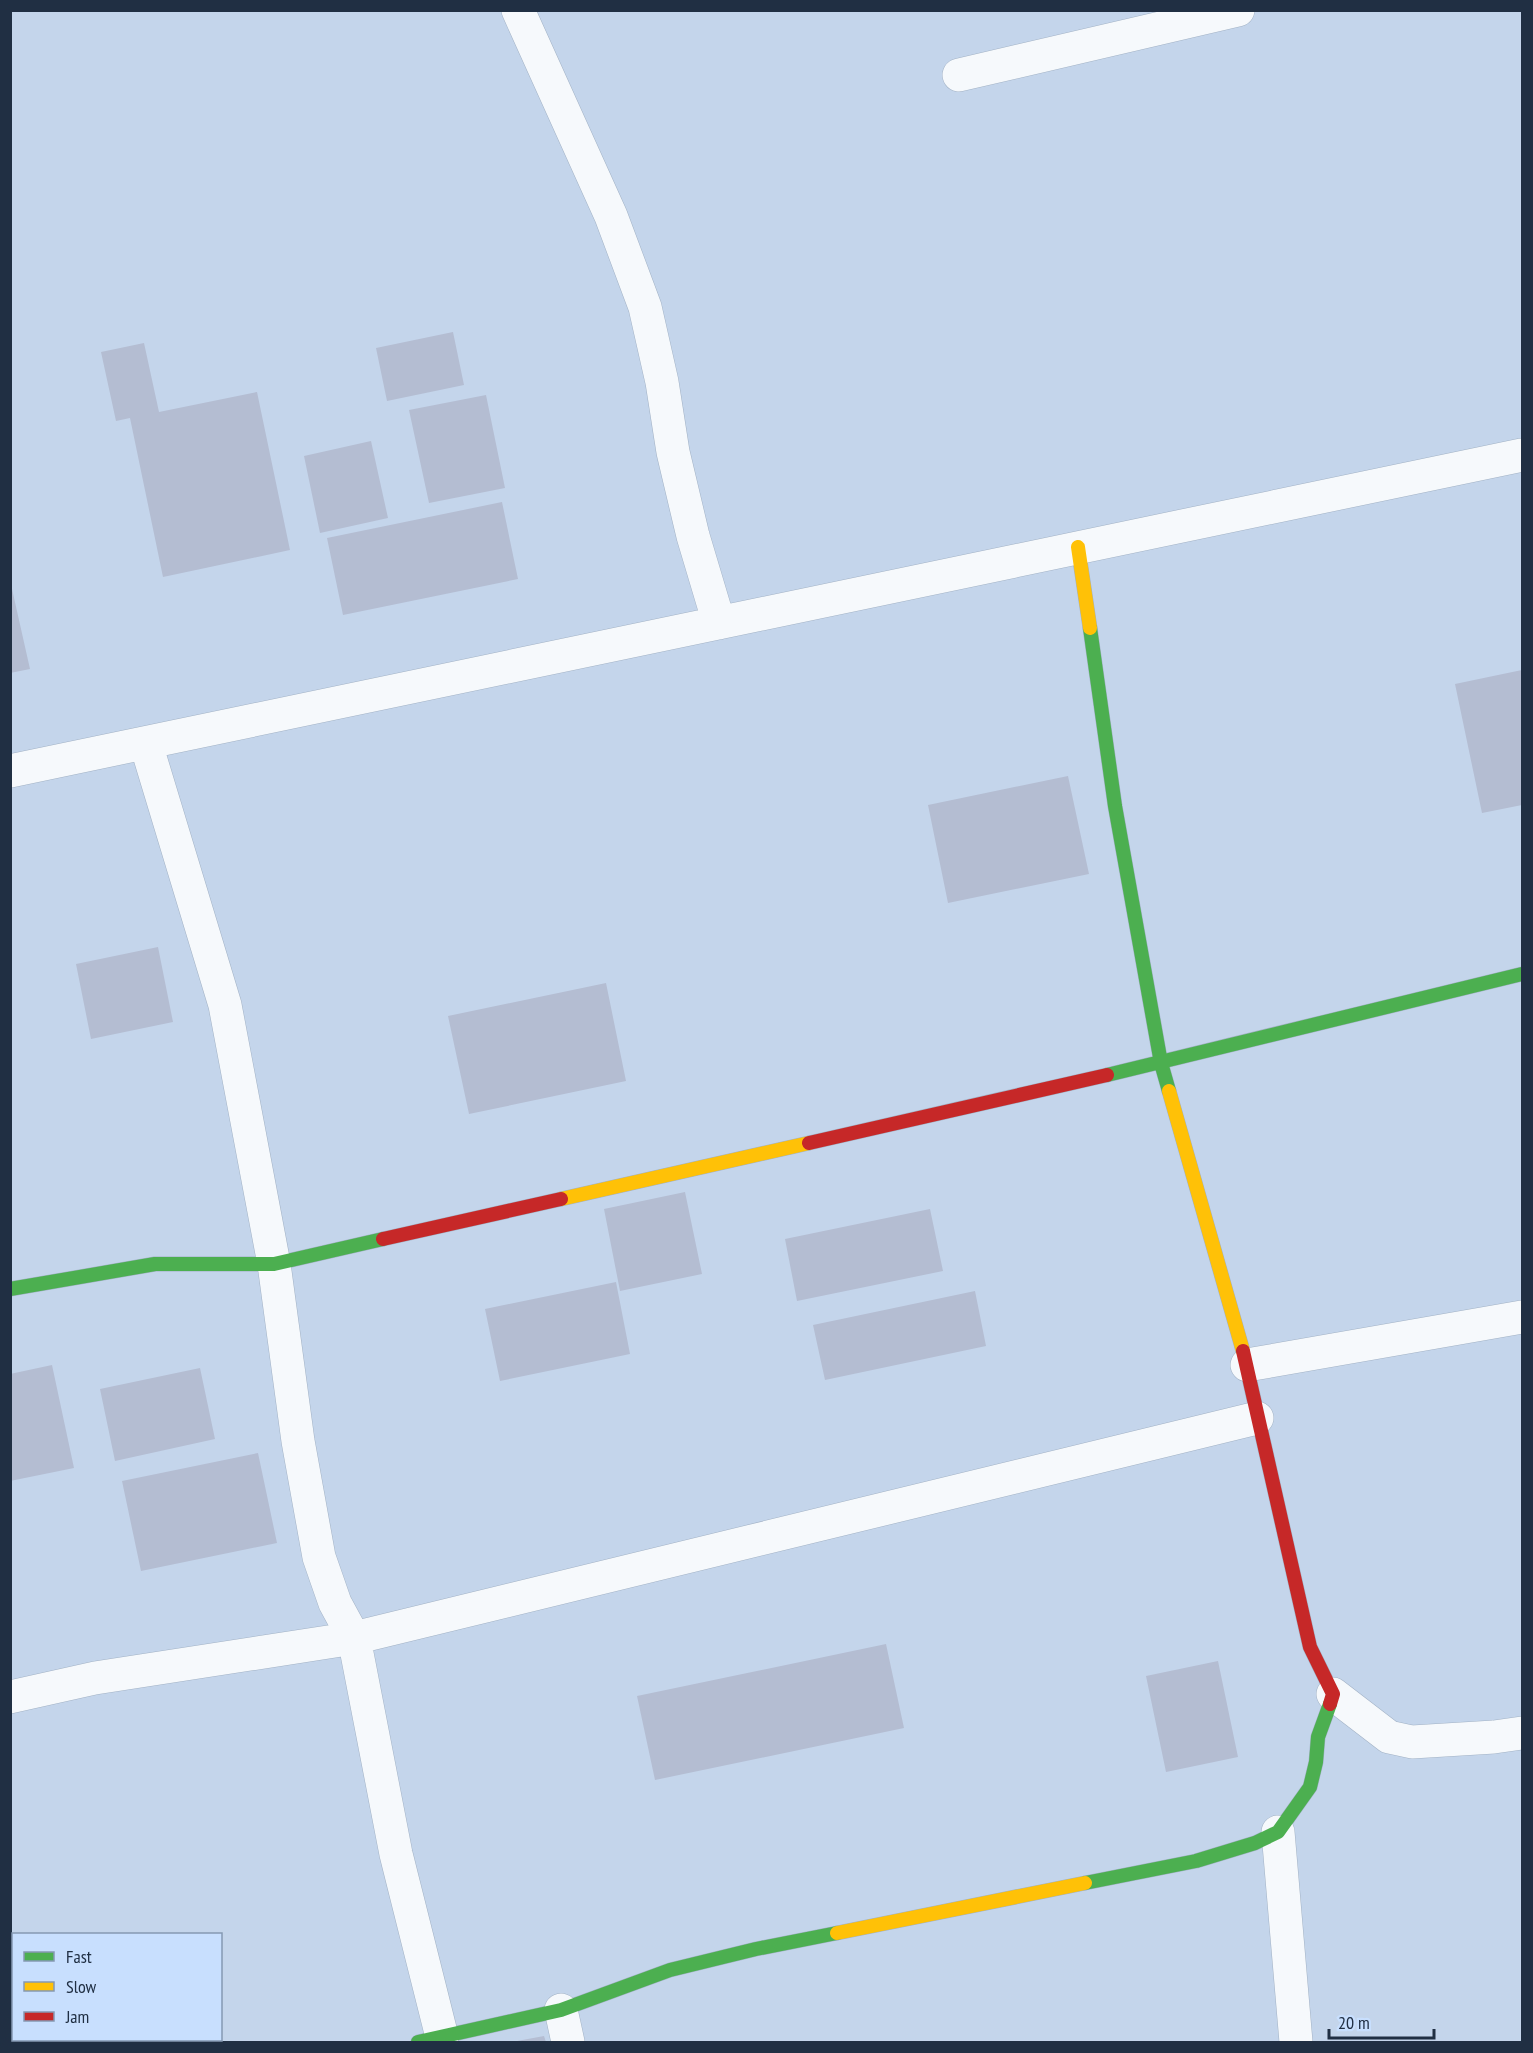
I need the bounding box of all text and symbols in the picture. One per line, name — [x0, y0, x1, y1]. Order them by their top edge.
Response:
legend — [12, 1933, 222, 2041]
text: Fast — [66, 1945, 92, 1968]
text: Slow — [66, 1975, 97, 1998]
scale bar — [1329, 2002, 1434, 2040]
text: Jam — [65, 2005, 89, 2028]
text: 20 m — [1338, 2011, 1370, 2034]

